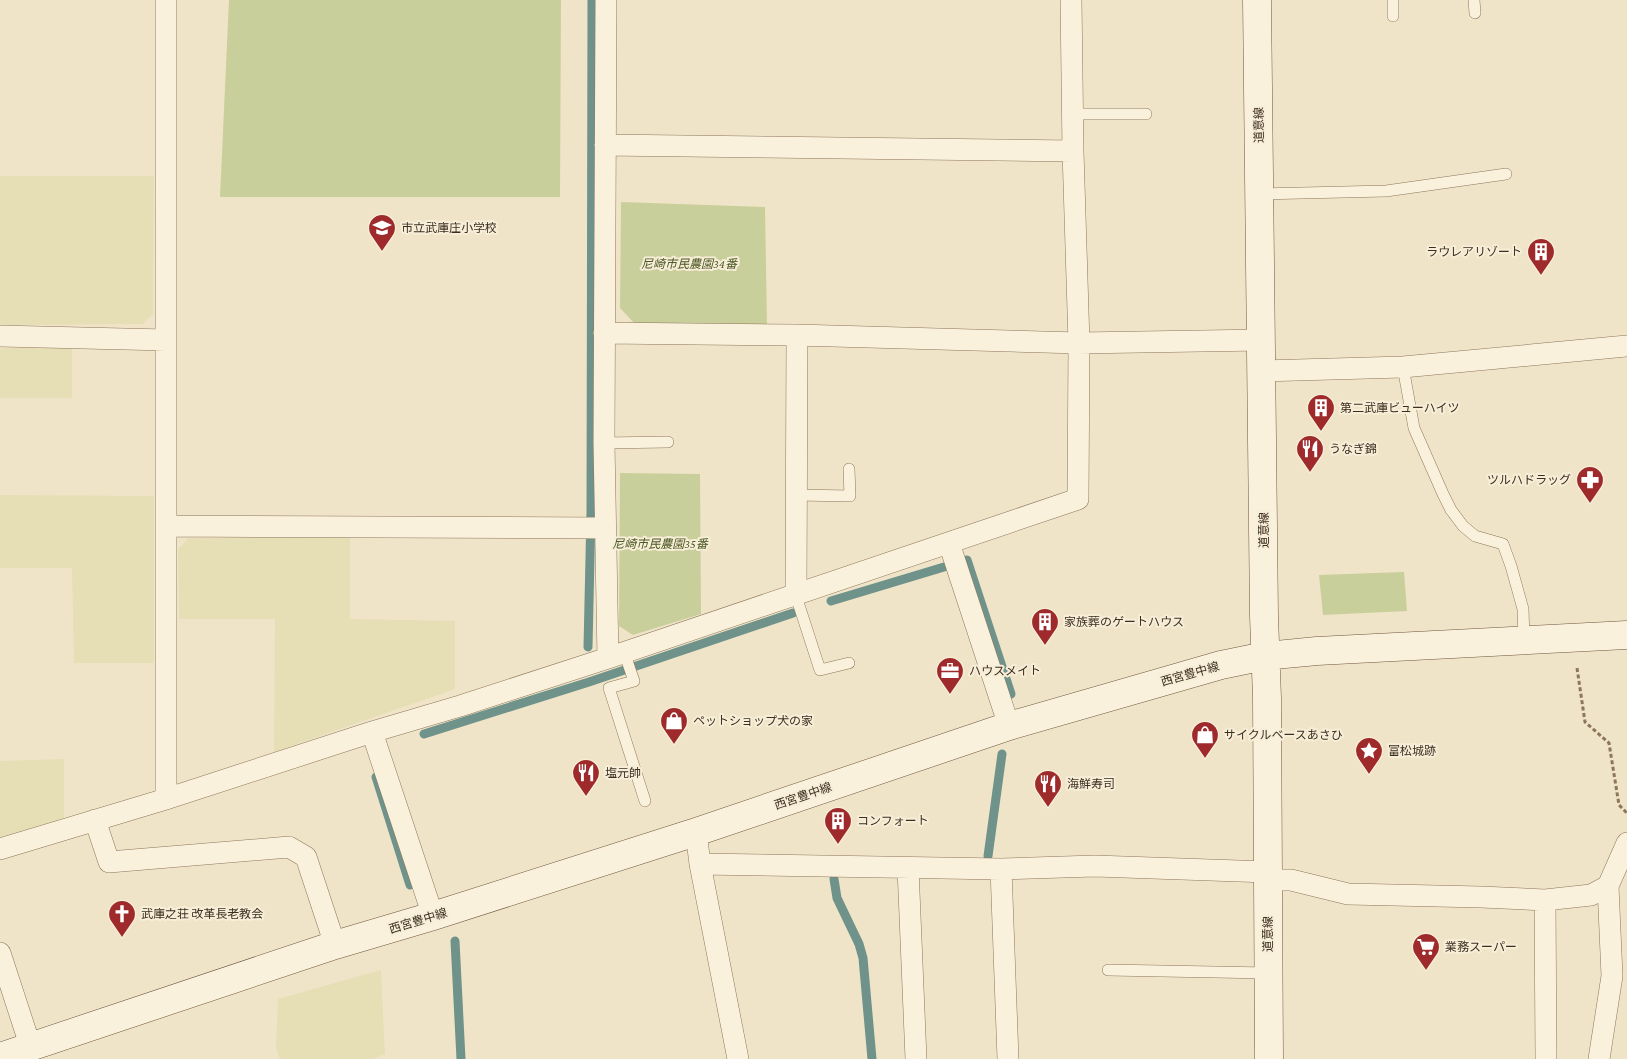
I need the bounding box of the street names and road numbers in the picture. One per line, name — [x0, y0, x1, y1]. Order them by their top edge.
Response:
street label: 道意線 — [1252, 107, 1266, 143]
street label: 道意線 — [1257, 512, 1271, 548]
street label: 西宮豊中線 — [1159, 659, 1221, 689]
street label: 西宮豊中線 — [772, 780, 834, 812]
street label: 西宮豊中線 — [387, 906, 449, 936]
street label: 道意線 — [1261, 916, 1275, 952]

